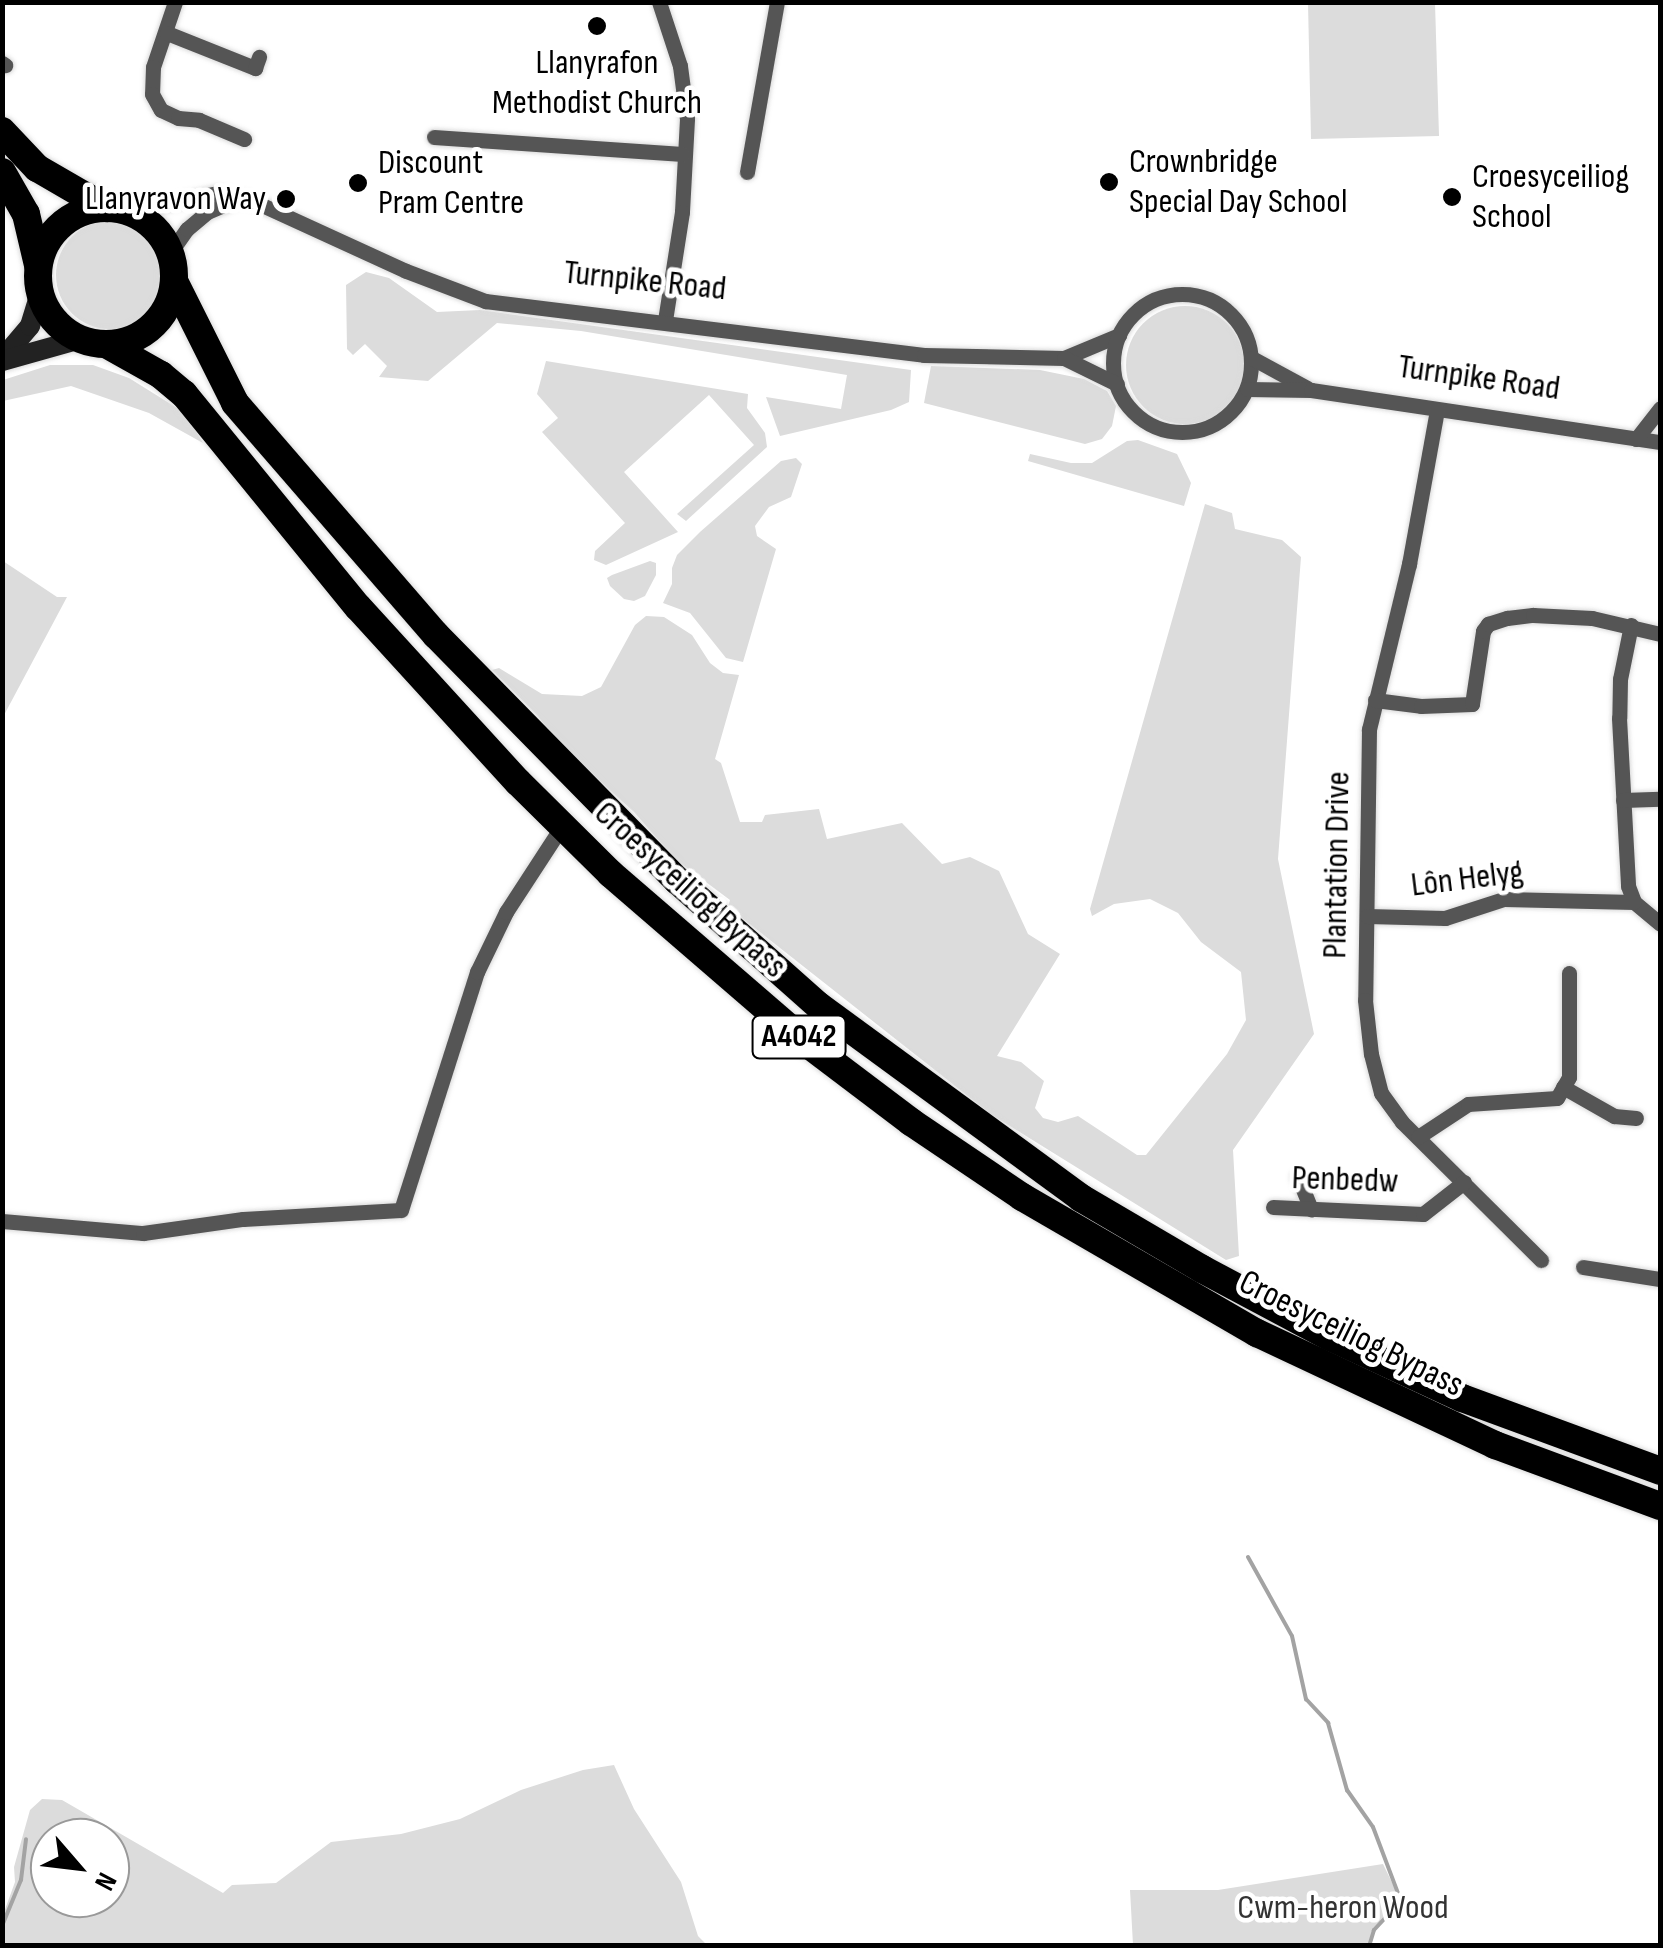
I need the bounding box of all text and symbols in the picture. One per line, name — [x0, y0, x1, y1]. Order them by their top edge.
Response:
marker: Llanyrafon Methodist Church — [586, 15, 608, 37]
place label: Llanyrafon Methodist Church — [492, 42, 702, 124]
place label: Crownbridge Special Day School — [1129, 141, 1347, 223]
place label: Discount Pram Centre — [378, 142, 524, 224]
place label: Croesyceiliog School — [1472, 156, 1629, 238]
marker: Crownbridge Special Day School — [1098, 171, 1120, 193]
marker: Discount Pram Centre — [347, 172, 369, 194]
place label: Llanyravon Way — [85, 178, 266, 220]
marker: Croesyceiliog School — [1441, 186, 1463, 208]
marker: Llanyravon Way — [275, 188, 297, 210]
street label: Turnpike Road — [562, 252, 728, 310]
street label: Turnpike Road — [1395, 346, 1563, 410]
street label: Plantation Drive — [1314, 771, 1360, 959]
street label: Croesyceiliog Bypass — [585, 793, 795, 987]
street label: Lôn Helyg — [1409, 851, 1525, 907]
road number: A4042 — [752, 1010, 846, 1064]
street label: Penbedw — [1291, 1157, 1399, 1203]
street label: Croesyceiliog Bypass — [1232, 1262, 1470, 1406]
north arrow — [30, 1818, 130, 1918]
text: N — [87, 1867, 123, 1896]
park label: Cwm-heron Wood — [1237, 1887, 1449, 1929]

